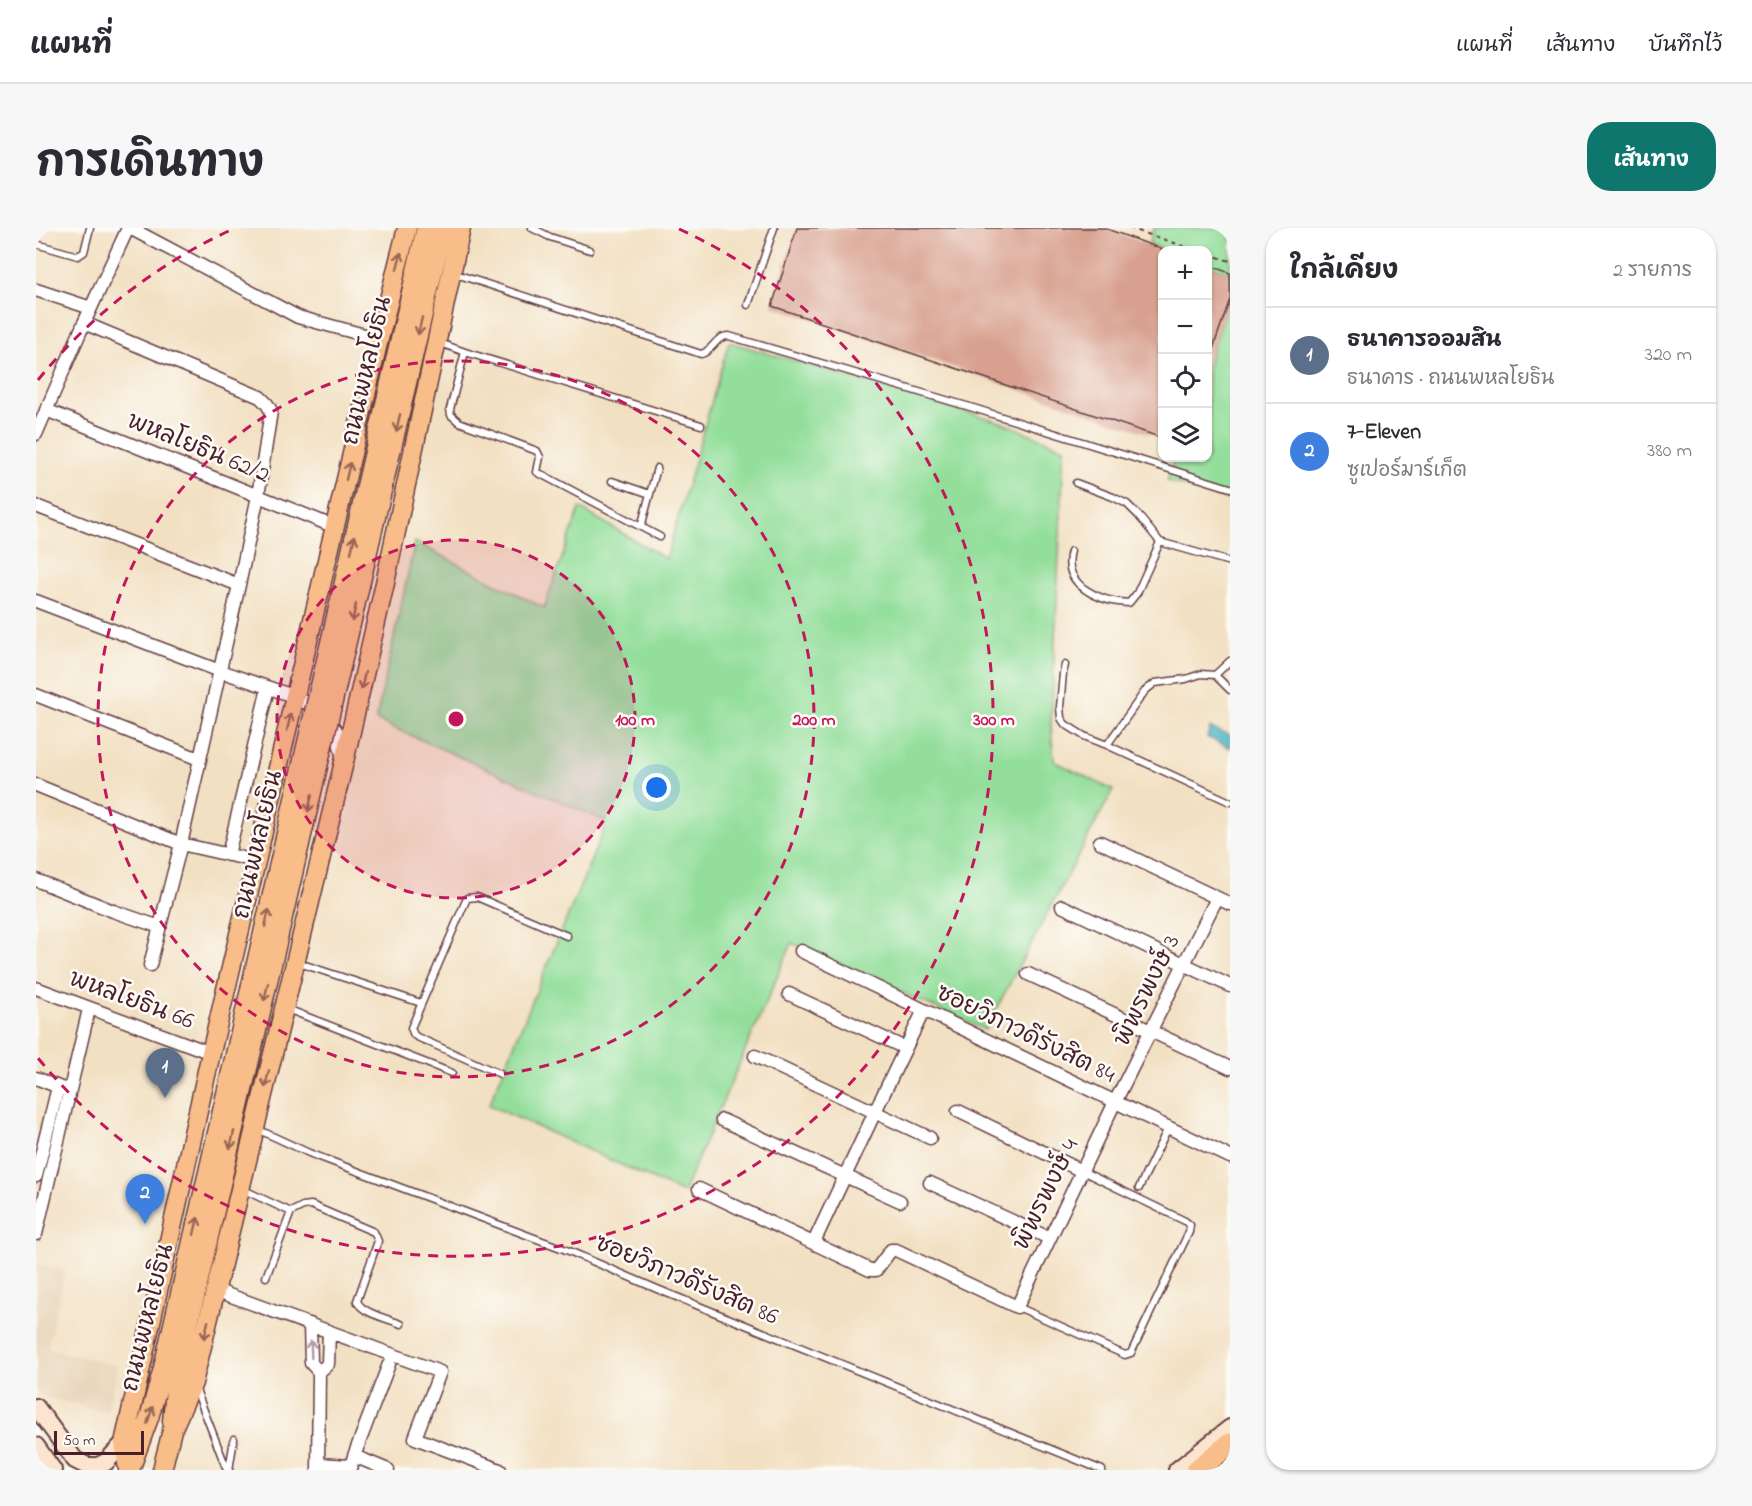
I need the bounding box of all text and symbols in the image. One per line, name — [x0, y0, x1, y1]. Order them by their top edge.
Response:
text: แผนที่ — [30, 26, 112, 67]
text: แผนที่ — [1456, 31, 1513, 61]
text: เส้นทาง — [1546, 31, 1615, 61]
text: บันทึกไว้ — [1648, 31, 1722, 61]
button: เส้นทาง — [1587, 122, 1716, 191]
text: การเดินทาง — [36, 134, 264, 195]
map controls — [1158, 246, 1212, 462]
button: + — [1158, 246, 1212, 300]
one-way arrow — [393, 251, 405, 270]
text: ใกล้เคียง — [1290, 253, 1398, 291]
text: 2 รายการ — [1613, 257, 1692, 286]
street label: ถนนพหลโยธิน — [333, 293, 402, 449]
button: − — [1158, 300, 1212, 354]
one-way arrow — [414, 316, 425, 335]
text: ธนาคารออมสิน — [1347, 325, 1501, 357]
text: 1 — [1306, 341, 1313, 370]
text: 320 m — [1645, 341, 1692, 370]
button: locate — [1158, 354, 1212, 408]
text: ธนาคาร · ถนนพหลโยธิน — [1347, 365, 1554, 394]
street label: พหลโยธิน 62/2 — [121, 403, 275, 494]
button: layers — [1158, 408, 1212, 462]
one-way arrow — [391, 413, 403, 432]
text: 7-Eleven — [1347, 417, 1421, 449]
text: 2 — [1305, 437, 1314, 466]
text: 380 m — [1647, 437, 1692, 466]
text: ซูเปอร์มาร์เก็ต — [1347, 457, 1467, 486]
one-way arrow — [343, 461, 354, 481]
one-way arrow — [348, 535, 359, 555]
one-way arrow — [347, 603, 359, 622]
one-way arrow — [356, 671, 368, 690]
text: 100 m — [615, 708, 655, 734]
text: 200 m — [792, 708, 836, 734]
text: 300 m — [972, 708, 1015, 734]
centre of rings — [446, 709, 466, 729]
one-way arrow — [283, 712, 295, 731]
street label: ถนนพหลโยธิน — [224, 767, 293, 923]
your location — [642, 773, 671, 802]
one-way arrow — [303, 793, 315, 812]
one-way arrow — [261, 909, 273, 928]
street label: พิพรพงษ์ 3 — [1105, 929, 1190, 1053]
street label: พหลโยธิน 66 — [64, 961, 199, 1040]
street label: ซอยวิภาวดีรังสิต 84 — [929, 976, 1121, 1094]
one-way arrow — [259, 983, 271, 1002]
pin: 1 — [146, 1048, 184, 1098]
one-way arrow — [260, 1069, 272, 1088]
one-way arrow — [225, 1130, 237, 1149]
street label: พิพรพงษ์ 4 — [1004, 1133, 1089, 1257]
pin: 2 — [126, 1174, 164, 1224]
one-way arrow — [191, 1216, 202, 1236]
street label: ซอยวิภาวดีรังสิต 86 — [589, 1227, 784, 1336]
street label: ถนนพหลโยธิน — [113, 1240, 184, 1396]
one-way arrow — [199, 1320, 211, 1339]
one-way arrow — [305, 1340, 317, 1360]
one-way arrow — [145, 1406, 156, 1425]
scale bar — [54, 1428, 144, 1456]
text: 50 m — [63, 1429, 95, 1453]

